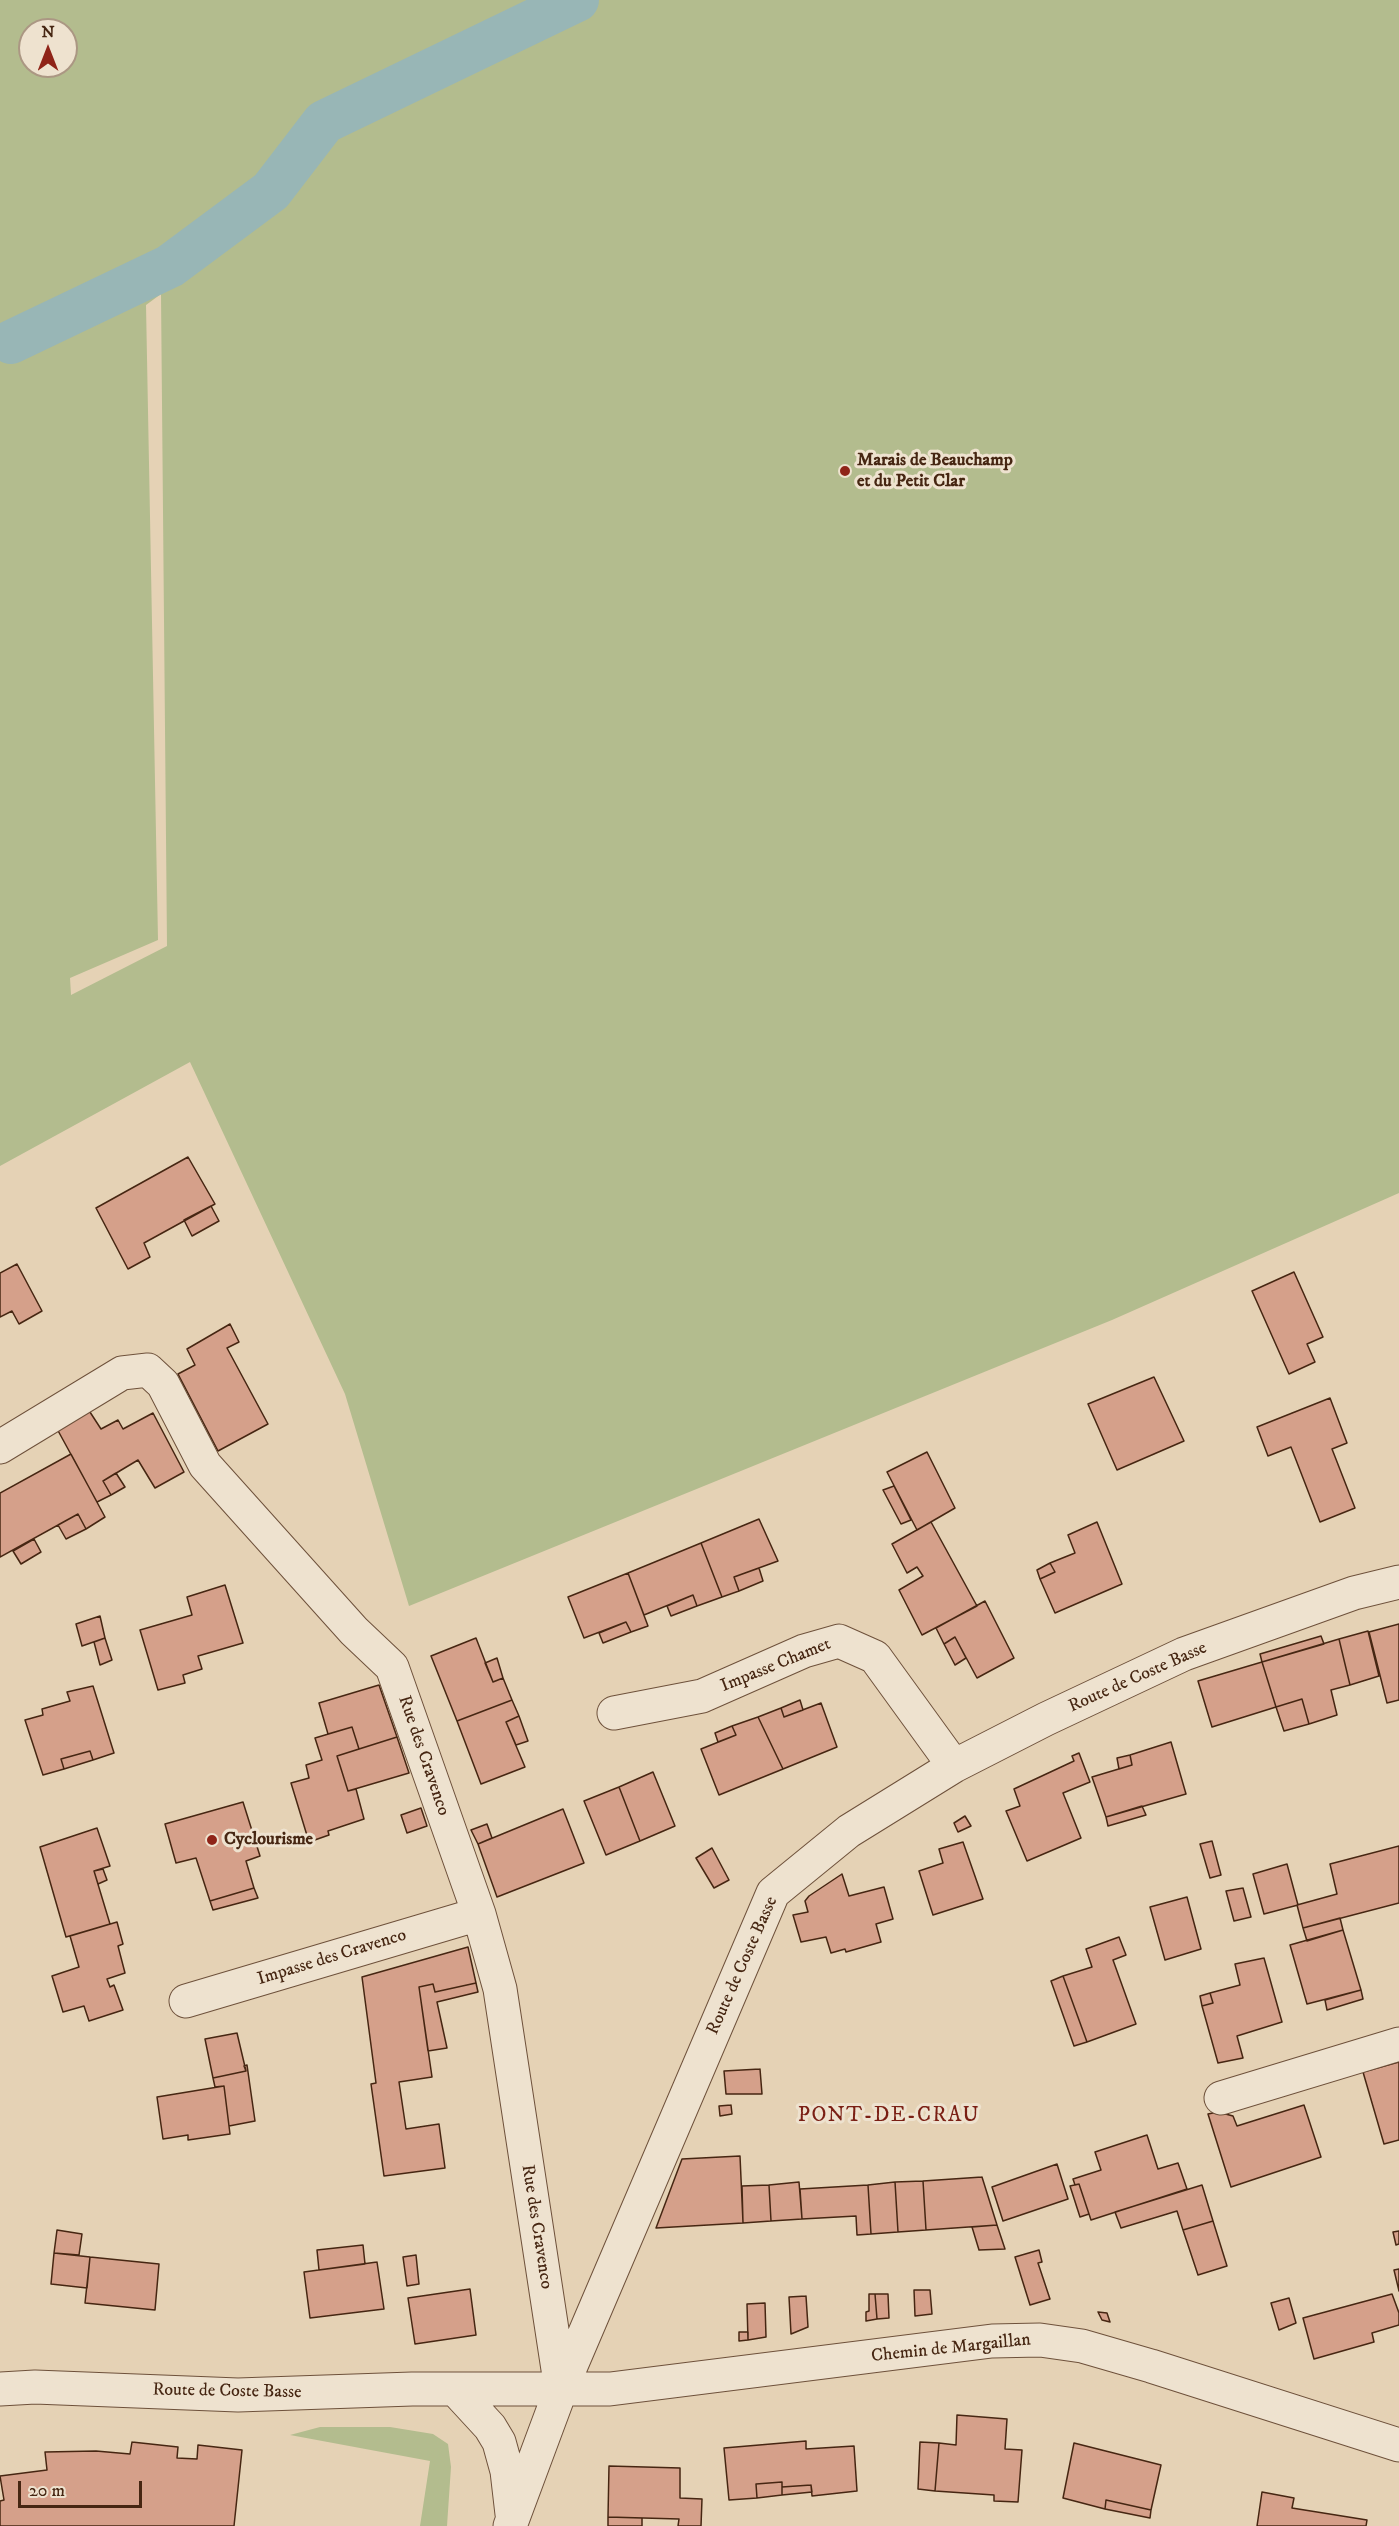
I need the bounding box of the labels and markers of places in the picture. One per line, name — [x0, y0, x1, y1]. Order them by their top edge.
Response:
place label: Marais de Beauchamp et du Petit Clar — [857, 450, 1013, 492]
marker: Marais de Beauchamp et du Petit Clar — [838, 464, 852, 478]
place label: Cyclourisme — [224, 1829, 313, 1851]
marker: Cyclourisme — [205, 1833, 219, 1847]

